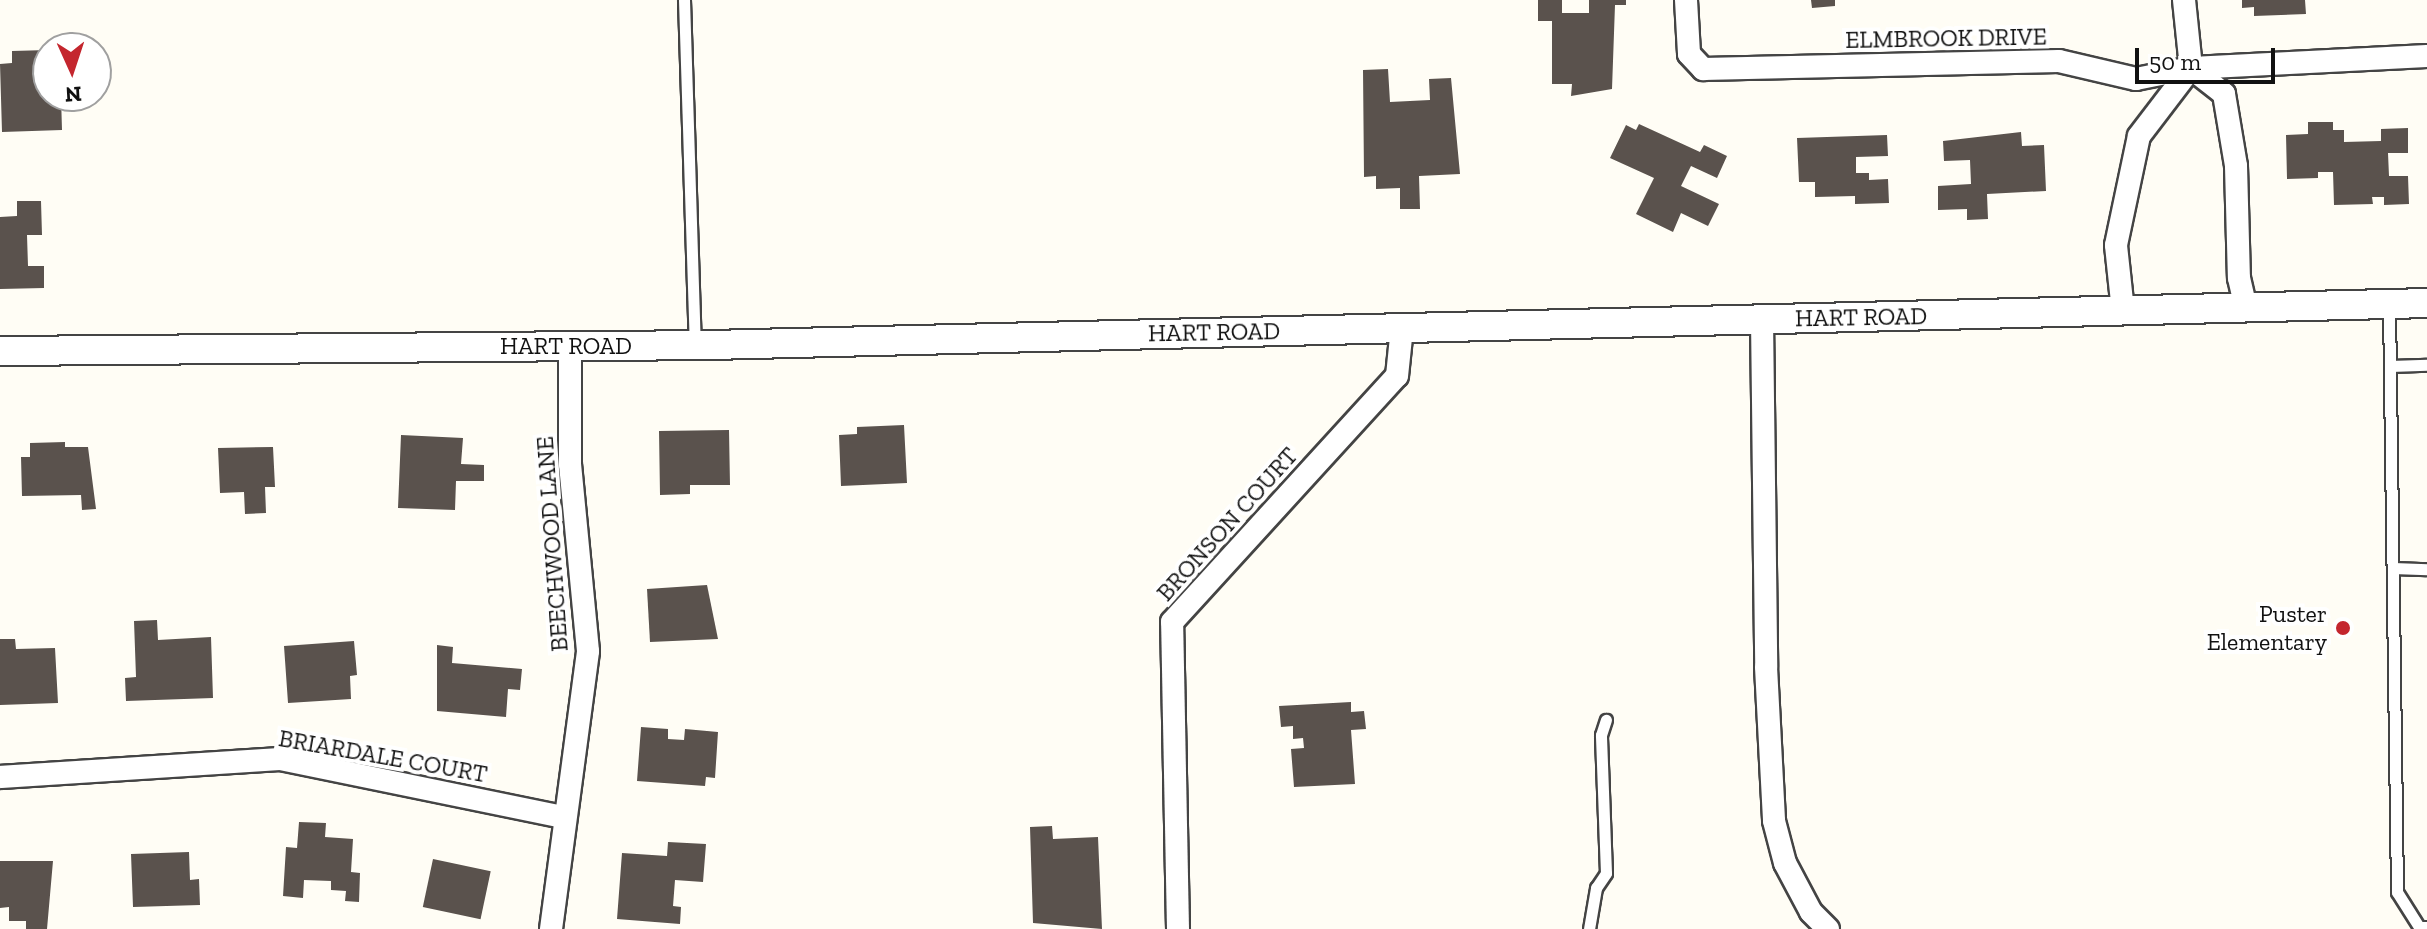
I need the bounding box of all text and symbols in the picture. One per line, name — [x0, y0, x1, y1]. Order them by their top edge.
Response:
street label: ELMBROOK DRIVE — [1845, 22, 2047, 54]
north arrow — [32, 32, 112, 112]
scale bar — [2139, 32, 2279, 82]
text: 50 m — [2149, 47, 2201, 76]
text: N — [64, 81, 82, 108]
street label: HART ROAD — [1794, 301, 1928, 333]
street label: HART ROAD — [1147, 316, 1281, 348]
street label: HART ROAD — [500, 332, 632, 360]
street label: BEECHWOOD LANE — [530, 435, 574, 653]
street label: BRONSON COURT — [1150, 441, 1304, 607]
place label: Puster Elementary — [2207, 600, 2327, 656]
marker: Puster Elementary — [2334, 619, 2352, 637]
street label: BRIARDALE COURT — [276, 723, 490, 789]

